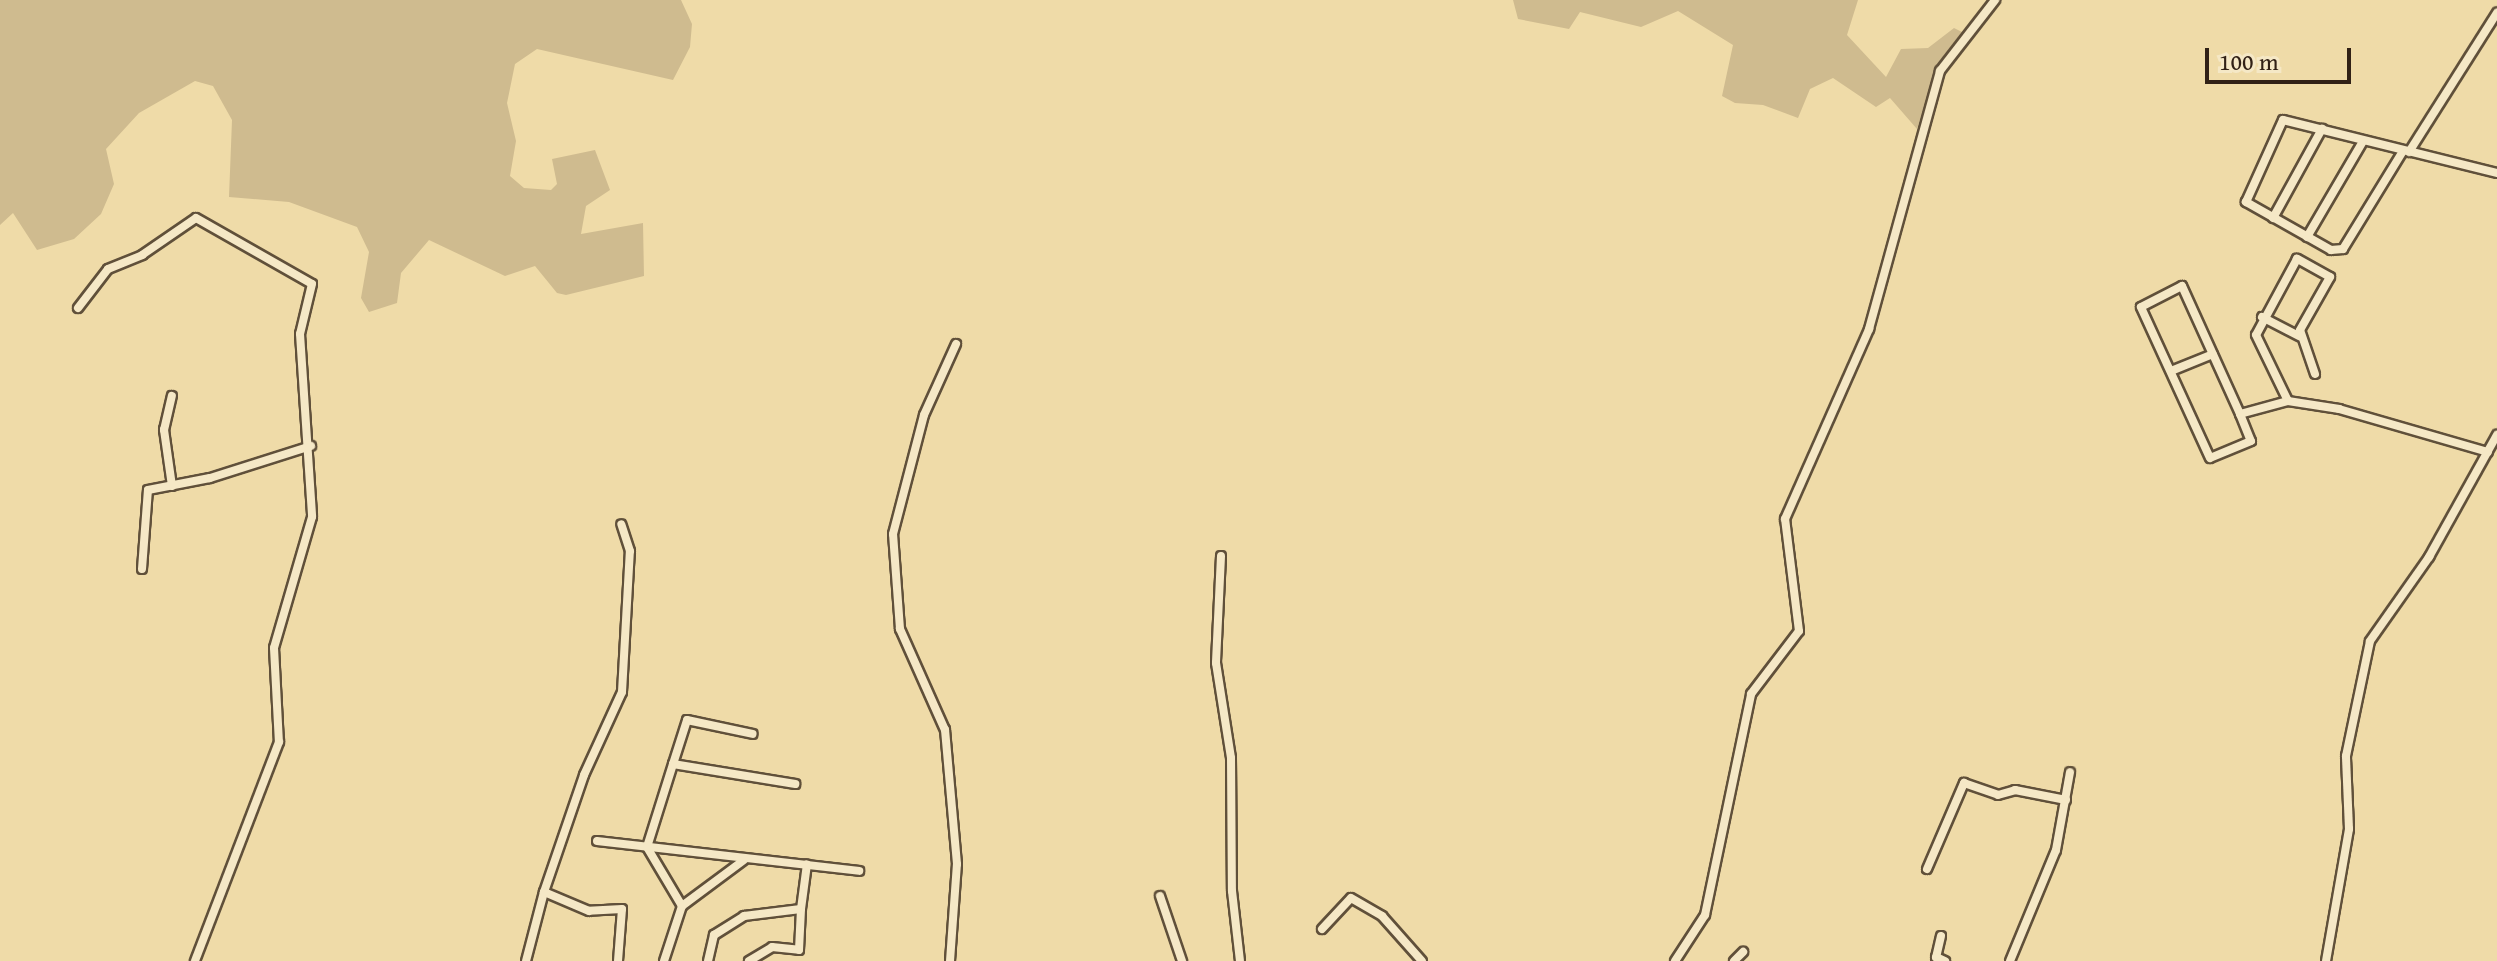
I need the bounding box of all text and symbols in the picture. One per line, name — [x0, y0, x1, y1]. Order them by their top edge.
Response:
scale bar — [2209, 32, 2355, 82]
text: 100 m — [2219, 44, 2279, 79]

